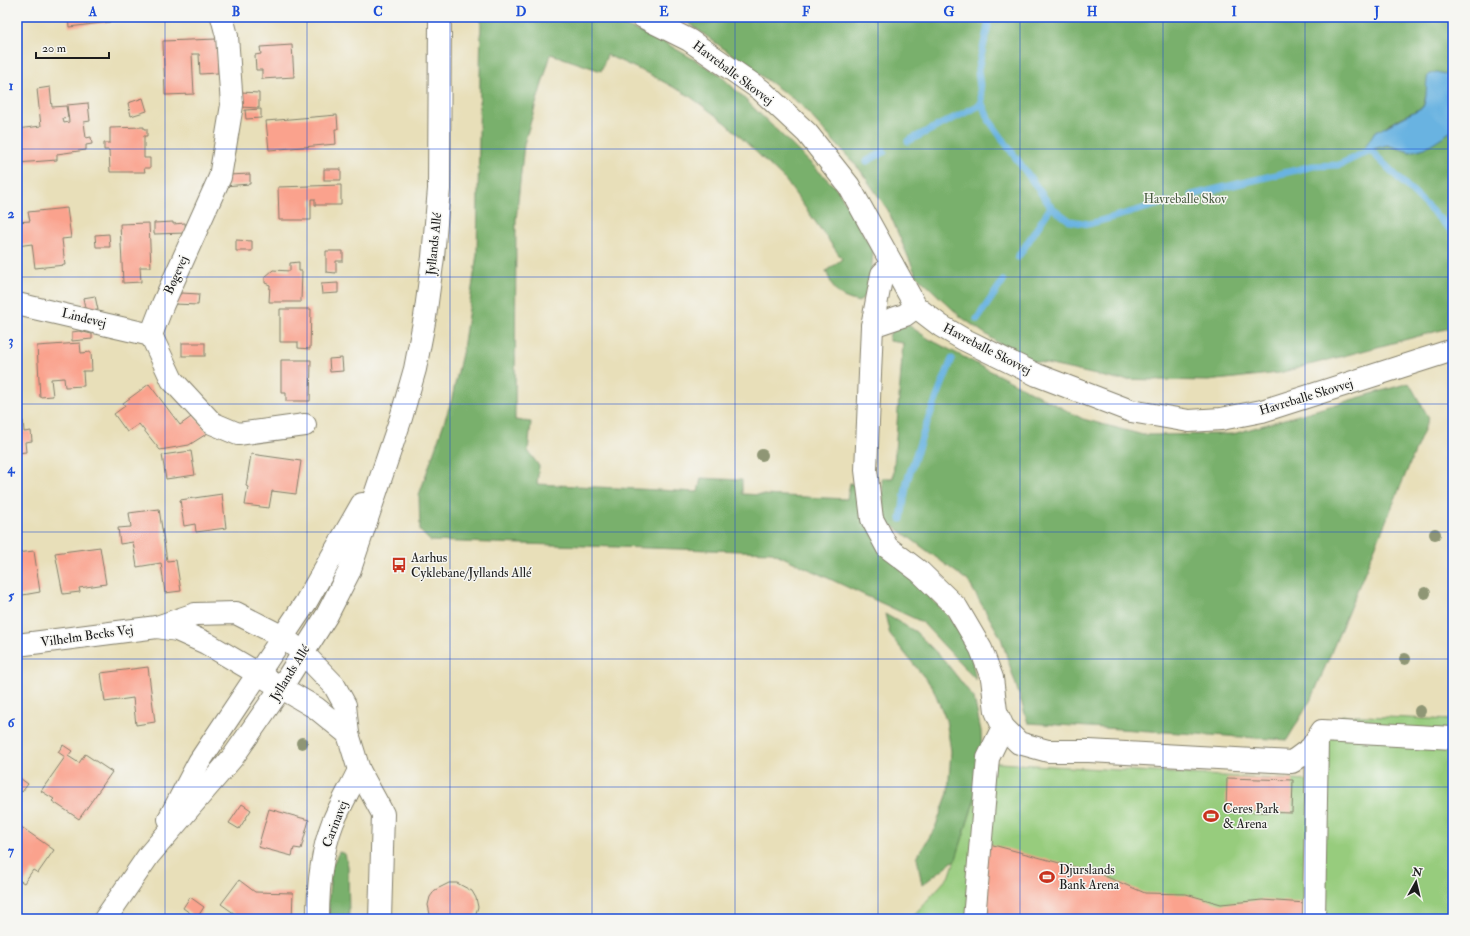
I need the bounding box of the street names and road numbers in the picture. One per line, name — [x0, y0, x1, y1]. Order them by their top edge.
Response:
street label: Havreballe Skovvej — [689, 37, 777, 109]
street label: Jyllands Allé — [423, 211, 446, 277]
street label: Bøgevej — [160, 253, 192, 297]
street label: Lindevej — [60, 305, 108, 331]
street label: Havreballe Skovvej — [940, 320, 1034, 378]
street label: Havreballe Skovvej — [1257, 375, 1355, 419]
street label: Vilhelm Becks Vej — [40, 622, 134, 650]
street label: Jyllands Allé — [266, 641, 315, 705]
street label: Carinavej — [319, 798, 351, 850]

